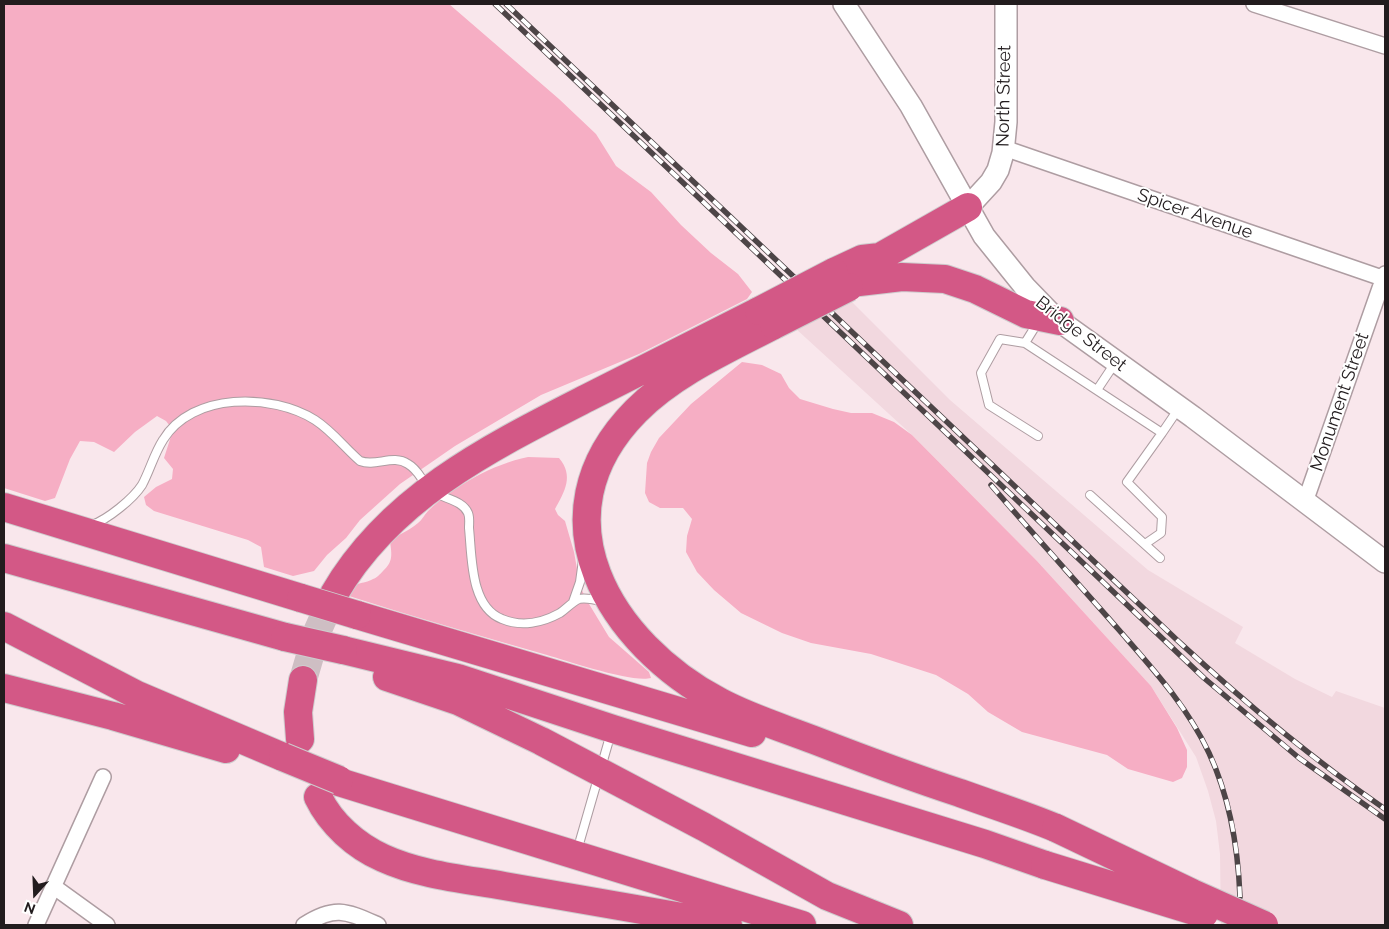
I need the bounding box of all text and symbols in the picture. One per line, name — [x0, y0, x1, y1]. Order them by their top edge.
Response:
street label: North Street — [992, 45, 1016, 147]
street label: Spicer Avenue — [1135, 184, 1255, 244]
street label: Bridge Street — [1031, 292, 1131, 376]
street label: Monument Street — [1306, 330, 1374, 474]
north arrow — [10, 869, 60, 919]
text: N — [22, 899, 38, 917]

